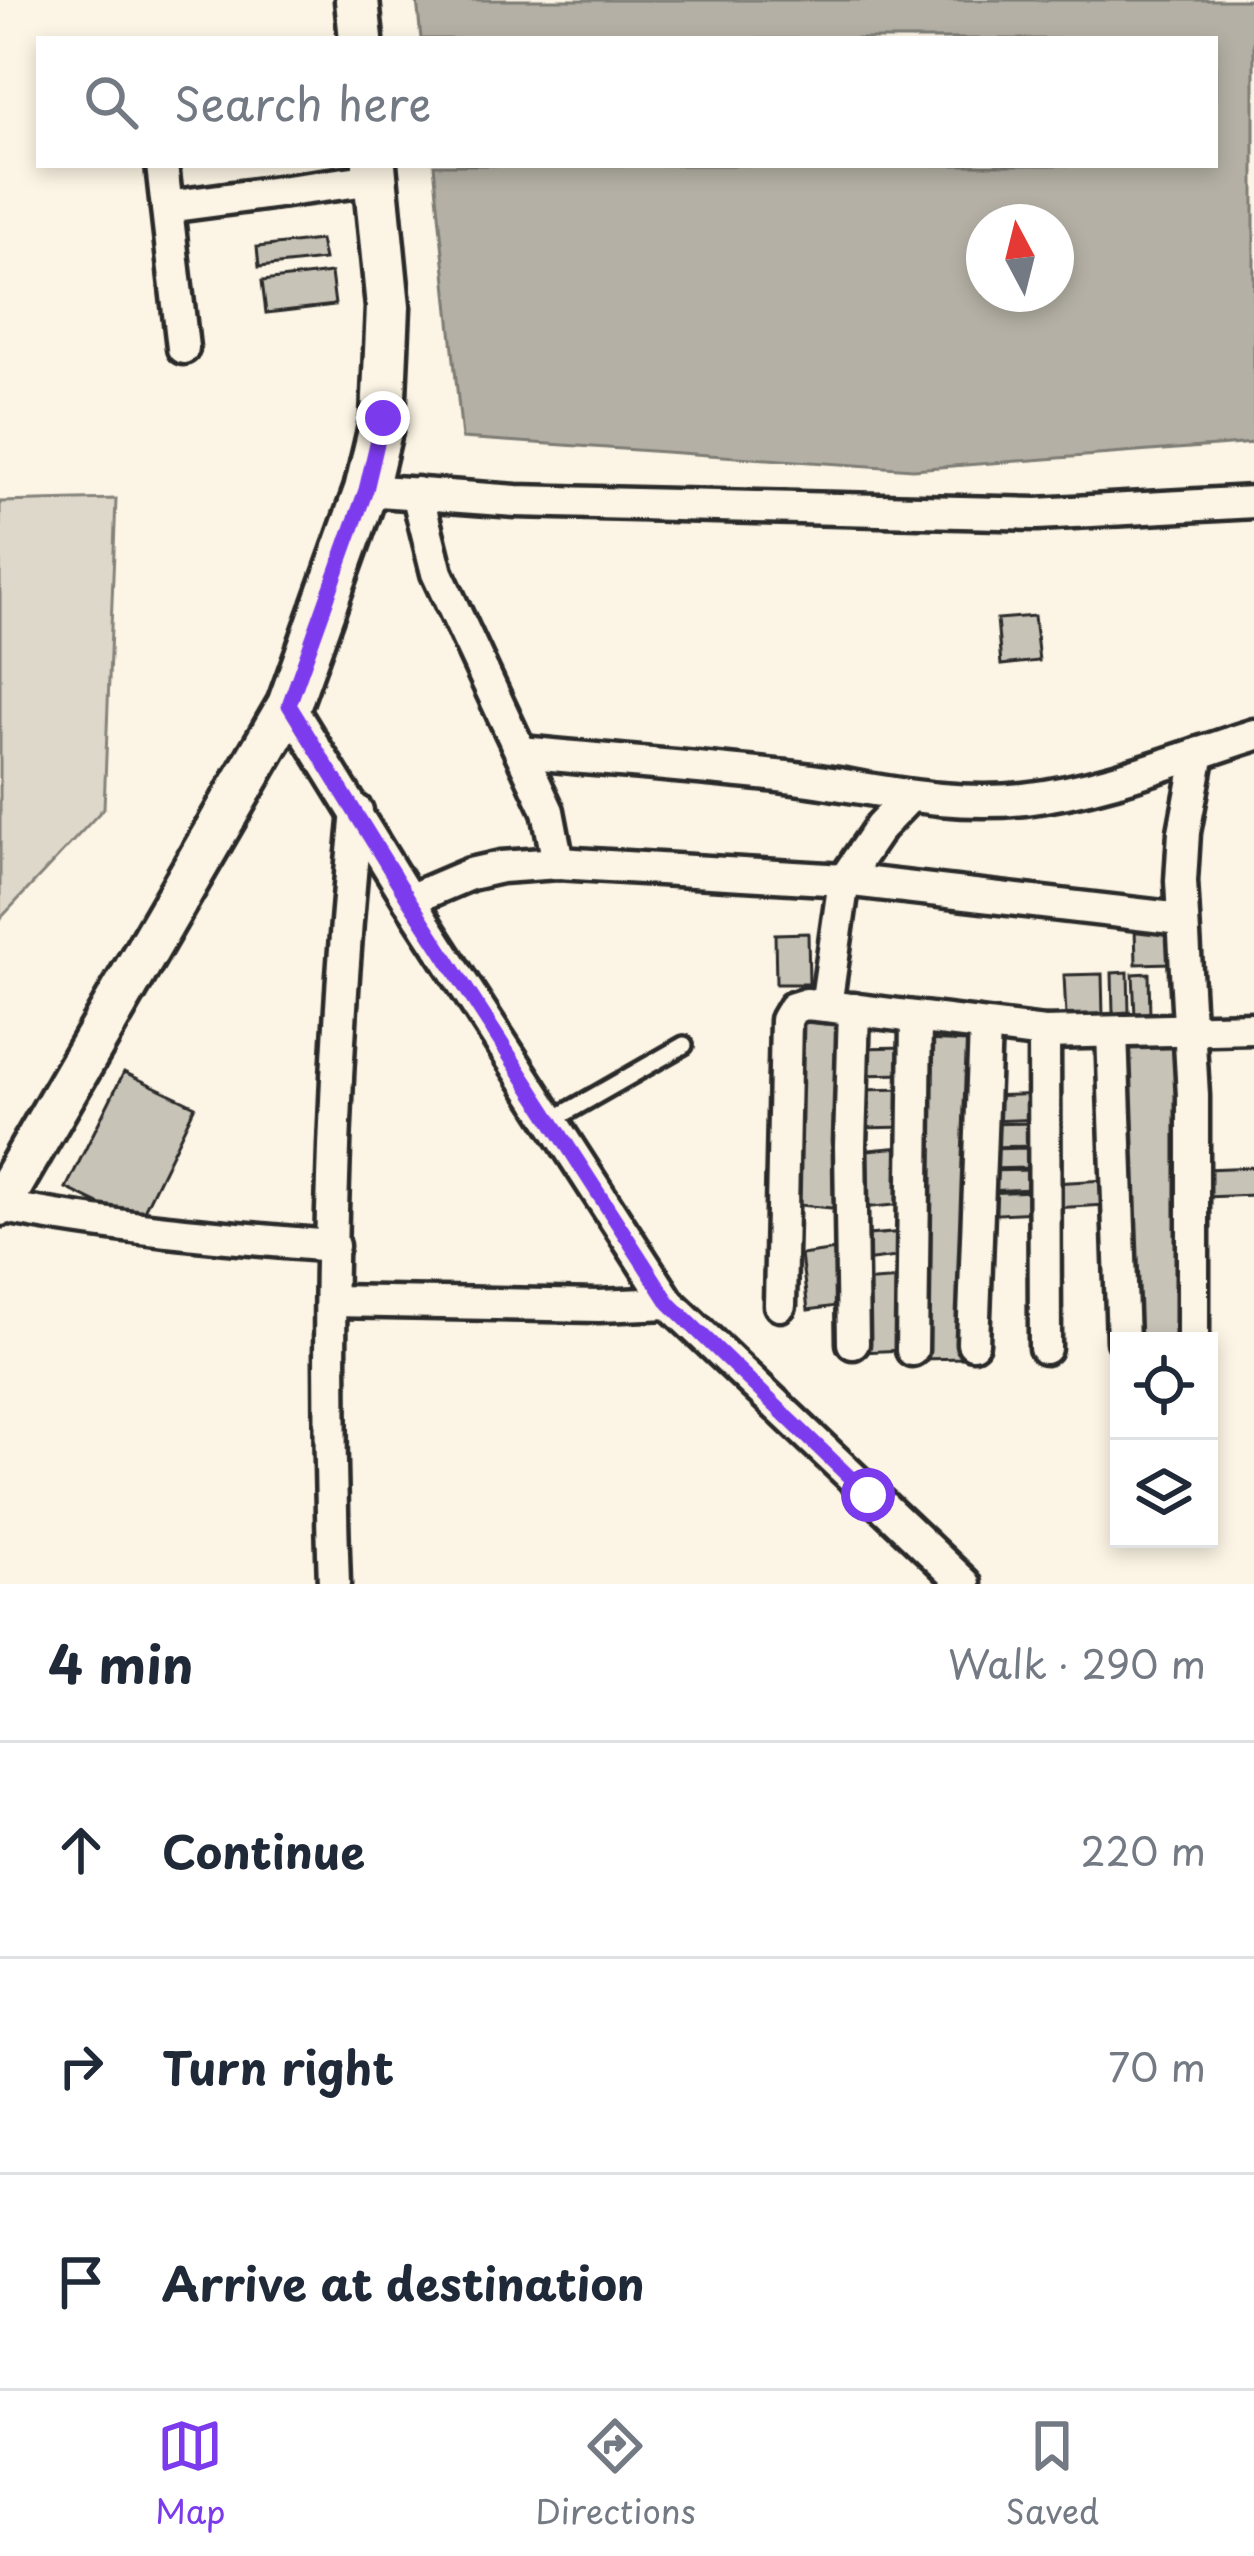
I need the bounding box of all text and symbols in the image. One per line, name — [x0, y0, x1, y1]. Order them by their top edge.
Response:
search box — [36, 36, 1218, 168]
text: Search here — [174, 68, 431, 136]
icon: search — [78, 69, 144, 135]
north arrow — [966, 204, 1074, 312]
route end — [356, 391, 410, 445]
map controls — [1110, 1332, 1218, 1548]
button: locate — [1110, 1332, 1218, 1440]
button: layers — [1110, 1440, 1218, 1548]
route start — [841, 1468, 895, 1522]
text: 4 min — [48, 1624, 193, 1701]
text: Walk · 290 m — [948, 1633, 1206, 1692]
text: Continue — [162, 1816, 365, 1884]
icon: ahead — [48, 1817, 114, 1883]
text: 220 m — [1081, 1820, 1206, 1879]
text: Turn right — [162, 2032, 394, 2100]
icon: right — [48, 2033, 114, 2099]
text: 70 m — [1108, 2036, 1206, 2095]
text: Arrive at destination — [162, 2248, 645, 2316]
icon: arrive — [48, 2249, 114, 2315]
tab: Map — [155, 2413, 225, 2535]
tab: Directions — [535, 2413, 696, 2535]
tab: Saved — [1005, 2413, 1099, 2535]

